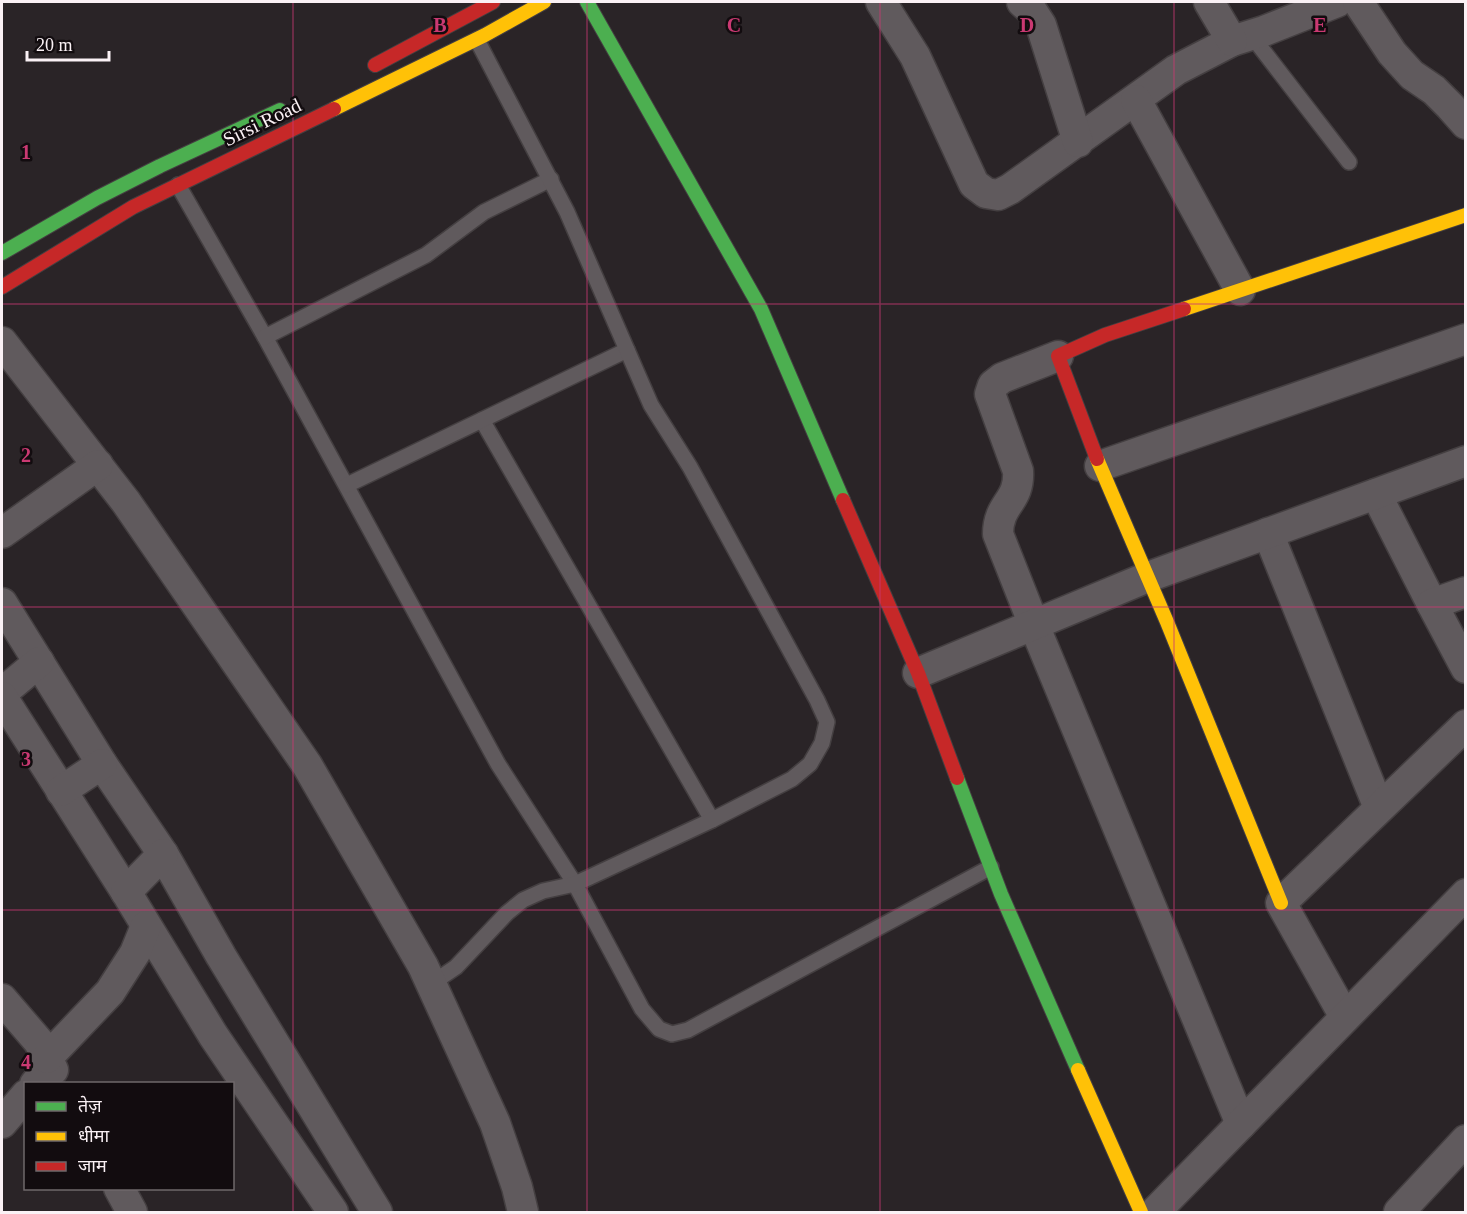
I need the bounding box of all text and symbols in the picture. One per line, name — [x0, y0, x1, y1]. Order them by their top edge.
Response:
text: B — [433, 14, 447, 36]
text: C — [727, 14, 741, 36]
text: D — [1020, 14, 1034, 36]
text: E — [1313, 14, 1327, 36]
scale bar — [27, 24, 110, 62]
text: 20 m — [36, 35, 73, 55]
street label: Sirsi Road — [219, 94, 305, 150]
text: 1 — [21, 141, 31, 163]
text: 2 — [21, 444, 31, 466]
text: 3 — [21, 748, 31, 770]
text: 4 — [21, 1051, 31, 1073]
legend — [24, 1082, 234, 1190]
text: तेज़ — [78, 1095, 102, 1116]
text: धीमा — [78, 1126, 109, 1146]
text: जाम — [78, 1156, 108, 1176]

